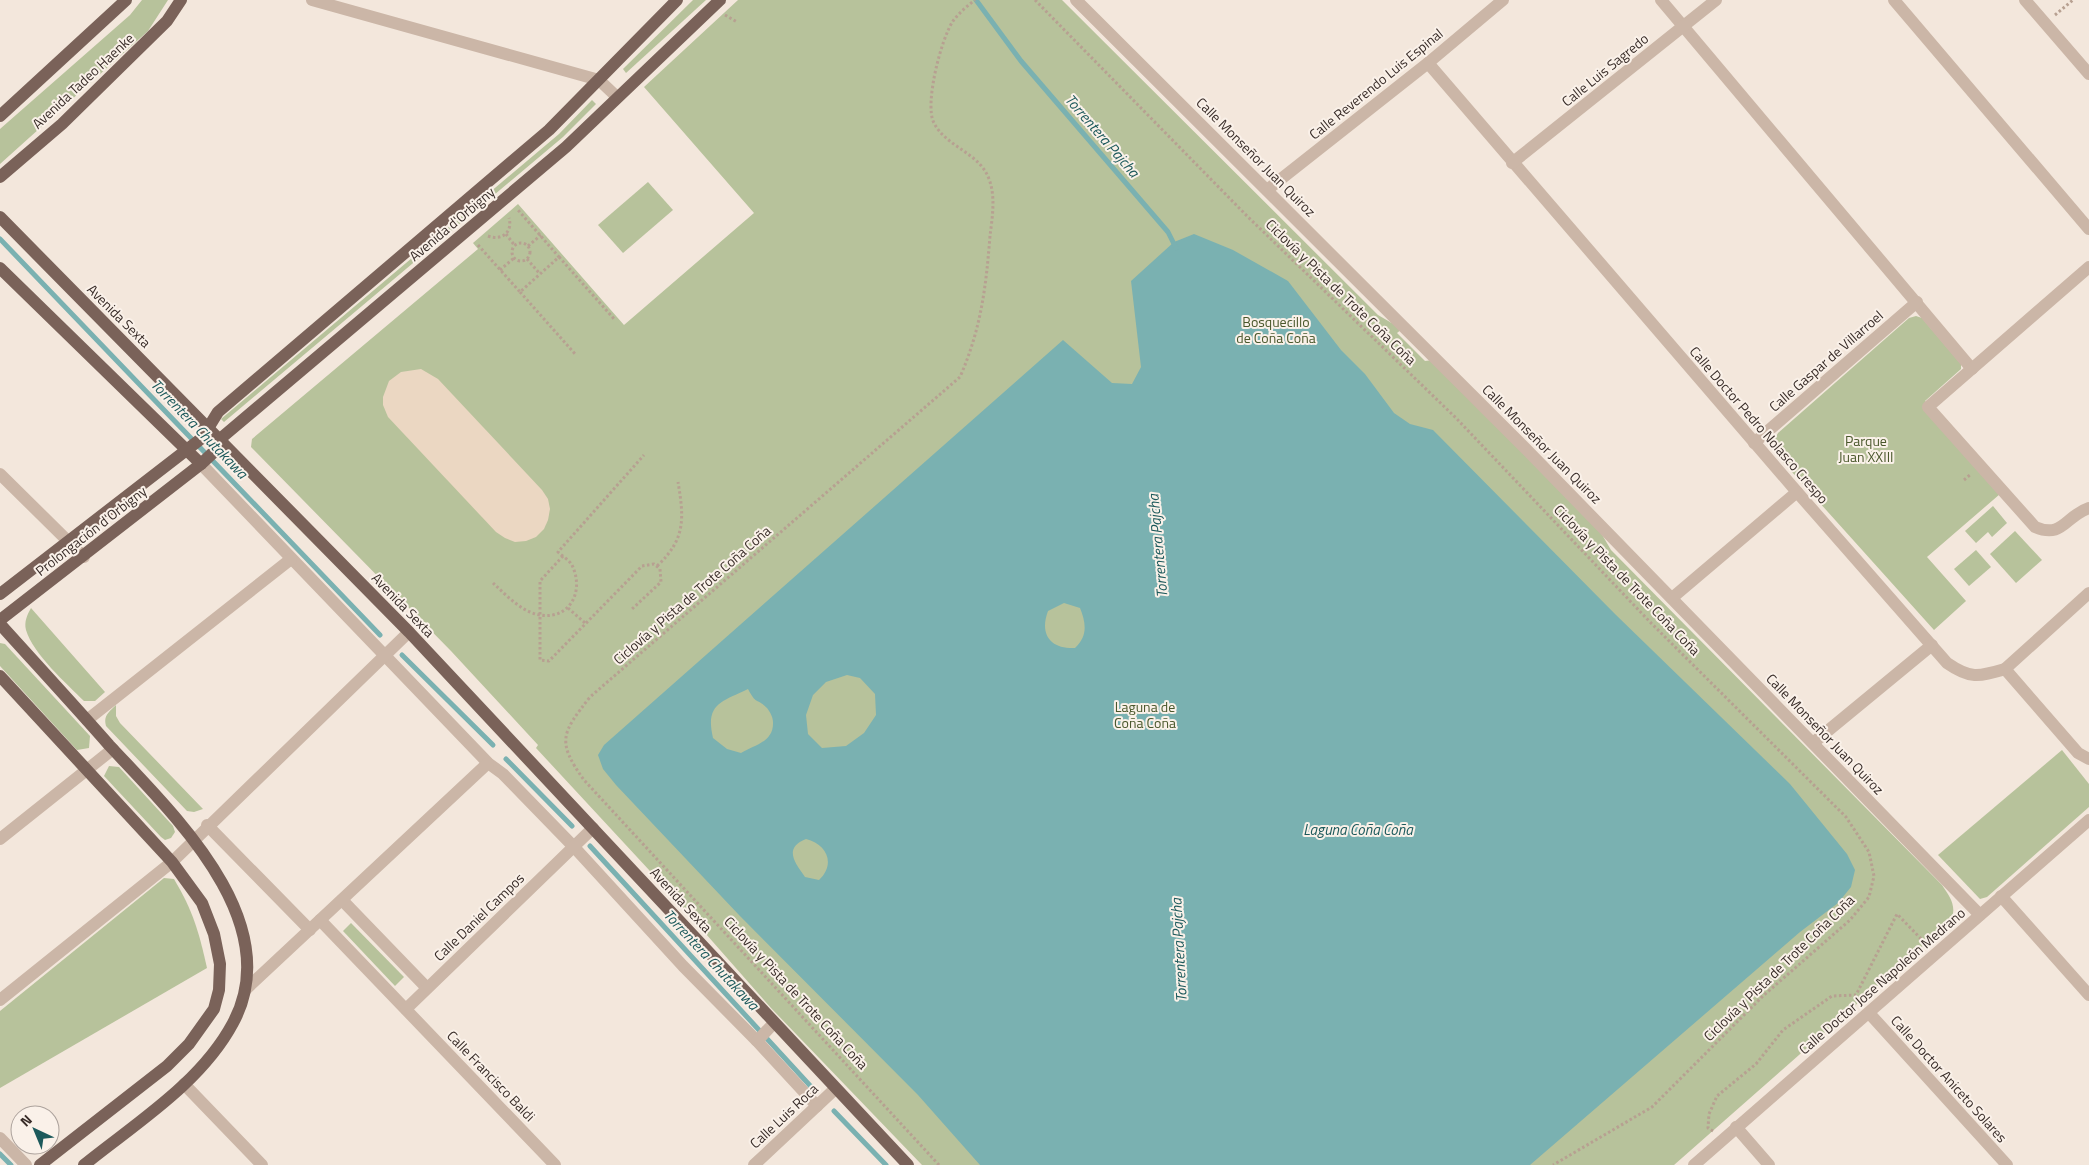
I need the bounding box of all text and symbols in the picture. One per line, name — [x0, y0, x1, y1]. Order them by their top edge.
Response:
street label: Calle Reverendo Luis Espinal — [1304, 23, 1447, 144]
street label: Avenida Tadeo Haenke — [27, 28, 138, 134]
street label: Calle Luis Sagredo — [1557, 28, 1653, 111]
water label: Torrentera Pajcha — [1060, 89, 1146, 184]
street label: Calle Monseñor Juan Quiroz — [1192, 92, 1321, 221]
street label: Avenida d'Orbigny — [404, 181, 499, 266]
street label: Ciclovía y Pista de Trote Coña Coña — [1261, 214, 1422, 370]
street label: Avenida Sexta — [83, 279, 156, 352]
street label: Calle Gaspar de Villarroel — [1764, 305, 1887, 416]
park label: Bosquecillo de Coña Coña — [1236, 311, 1316, 348]
street label: Calle Doctor Pedro Nolasco Crespo — [1685, 341, 1834, 508]
water label: Torrentera Chutakawa — [146, 374, 254, 485]
street label: Calle Monseñor Juan Quiroz — [1478, 379, 1607, 508]
park label: Parque Juan XXIII — [1838, 430, 1894, 467]
street label: Prolongación d'Orbigny — [31, 480, 151, 581]
water label: Torrentera Pajcha — [1141, 492, 1173, 599]
street label: Ciclovía y Pista de Trote Coña Coña — [1549, 499, 1705, 660]
street label: Ciclovía y Pista de Trote Coña Coña — [608, 520, 775, 669]
street label: Avenida Sexta — [367, 568, 440, 642]
street label: Calle Monseñor Juan Quiroz — [1762, 668, 1889, 799]
park label: Laguna de Coña Coña — [1114, 696, 1176, 733]
water label: Laguna Coña Coña — [1303, 818, 1414, 841]
street label: Avenida Sexta — [645, 862, 717, 937]
street label: Calle Daniel Campos — [429, 868, 529, 965]
street label: Ciclovía y Pista de Trote Coña Coña — [1698, 890, 1859, 1046]
water label: Torrentera Pajcha — [1164, 896, 1193, 1002]
street label: Calle Doctor Jose Napoleón Medrano — [1794, 902, 1970, 1059]
water label: Torrentera Chutakawa — [658, 904, 765, 1017]
street label: Ciclovía y Pista de Trote Coña Coña — [720, 911, 873, 1074]
street label: Calle Doctor Aniceto Solares — [1886, 1010, 2012, 1147]
street label: Calle Francisco Baldi — [442, 1025, 540, 1126]
street label: Calle Luis Roca — [745, 1078, 823, 1153]
north arrow — [10, 1105, 60, 1155]
text: N — [15, 1109, 36, 1131]

